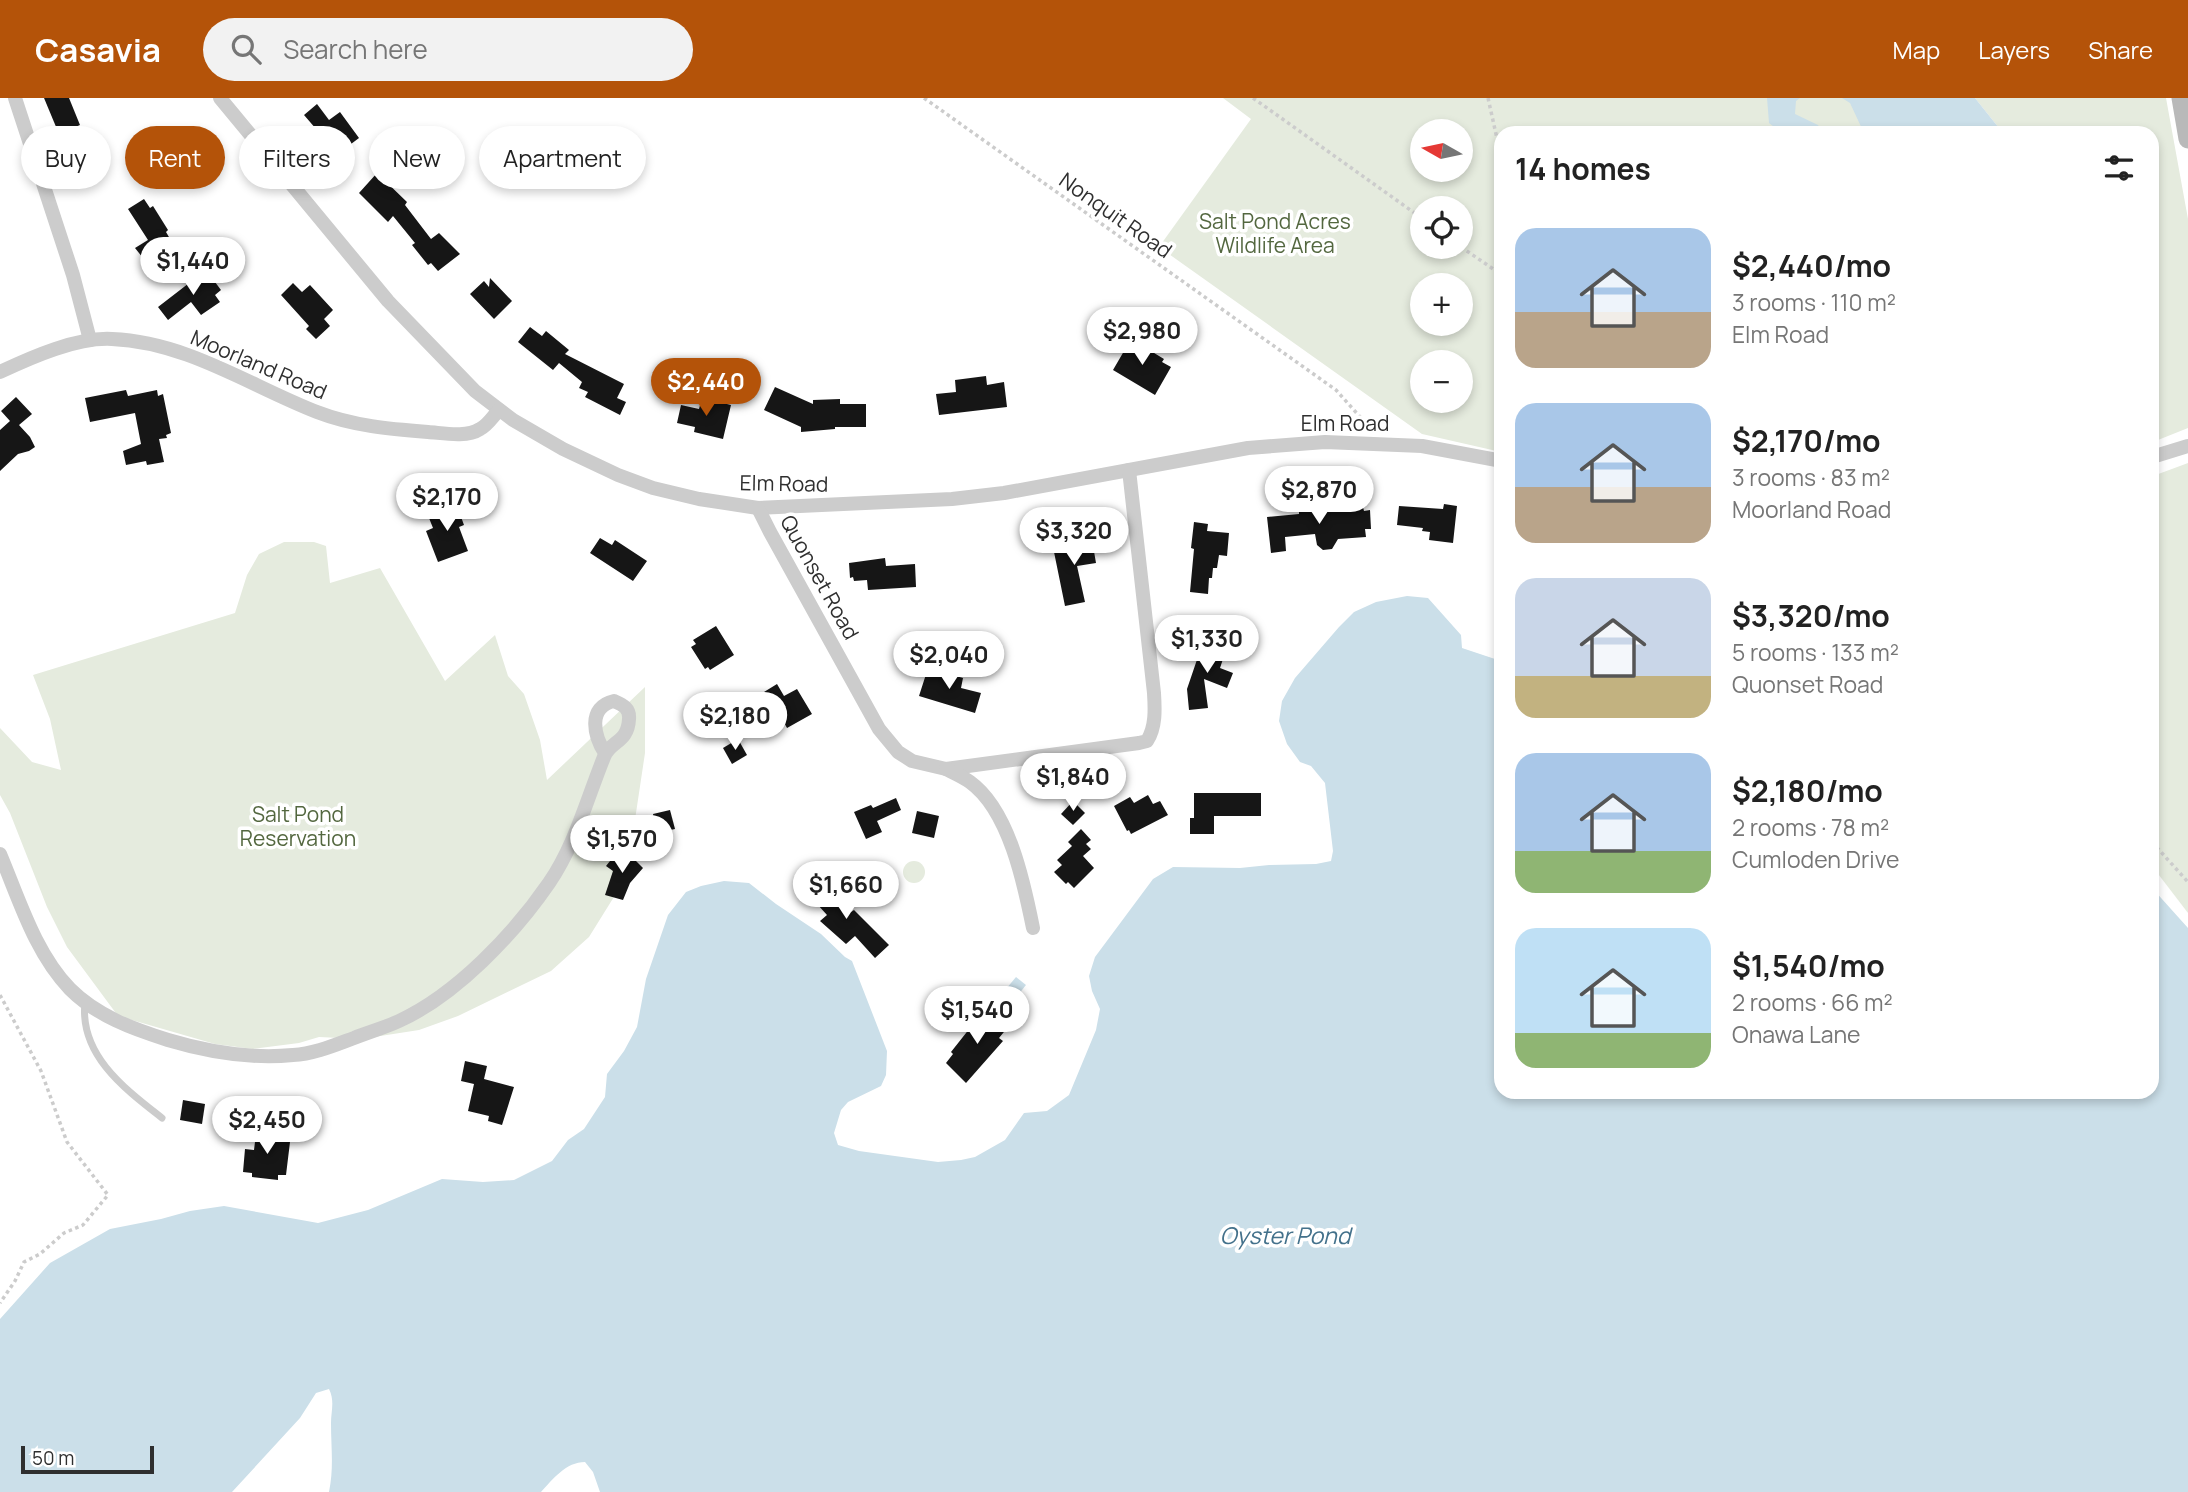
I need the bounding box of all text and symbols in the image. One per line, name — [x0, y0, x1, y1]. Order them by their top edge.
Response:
search box — [203, 18, 693, 81]
text: Casavia — [35, 27, 161, 72]
icon: search — [227, 30, 265, 68]
text: Search here — [283, 31, 428, 67]
text: Map — [1893, 33, 1940, 66]
text: Layers — [1978, 33, 2050, 66]
text: Share — [2088, 33, 2153, 66]
north arrow — [1410, 119, 1474, 182]
map controls — [1410, 119, 1473, 413]
chip: Buy — [21, 126, 111, 189]
chip: Rent — [125, 126, 225, 189]
chip: Filters — [239, 126, 355, 189]
chip: New — [369, 126, 465, 189]
chip: Apartment — [479, 126, 646, 189]
text: 14 homes — [1515, 148, 1651, 189]
icon: filters — [2100, 149, 2138, 187]
street label: Nonquit Road — [1054, 166, 1178, 264]
button: locate — [1410, 196, 1473, 259]
park label: Salt Pond Acres Wildlife Area — [1199, 207, 1351, 259]
pin: $1,440 — [136, 238, 250, 297]
text: $1,440 — [156, 244, 230, 276]
text: $2,440/mo — [1732, 245, 1891, 286]
icon: home — [1571, 256, 1655, 340]
button: + — [1410, 273, 1473, 336]
text: 3 rooms · 110 m² — [1732, 286, 1896, 318]
pin: $2,980 — [1085, 308, 1199, 367]
text: $2,980 — [1103, 314, 1181, 346]
text: Elm Road — [1732, 318, 1829, 350]
street label: Moorland Road — [187, 323, 331, 405]
button: − — [1410, 350, 1473, 413]
pin: $2,440 — [649, 358, 763, 418]
text: $2,440 — [667, 365, 745, 397]
street label: Elm Road — [1301, 409, 1389, 437]
text: $2,170/mo — [1732, 420, 1880, 461]
icon: home — [1571, 431, 1655, 515]
text: 3 rooms · 83 m² — [1732, 461, 1890, 493]
pin: $2,870 — [1262, 466, 1376, 526]
street label: Elm Road — [739, 468, 829, 498]
text: $2,870 — [1281, 473, 1357, 505]
pin: $2,170 — [390, 474, 504, 533]
text: $2,170 — [412, 480, 482, 512]
text: Moorland Road — [1732, 493, 1891, 525]
pin: $3,320 — [1017, 508, 1131, 567]
street label: Quonset Road — [774, 510, 866, 644]
text: $3,320 — [1035, 514, 1113, 546]
text: $3,320/mo — [1732, 595, 1890, 636]
icon: home — [1571, 606, 1655, 690]
pin: $1,330 — [1150, 616, 1264, 675]
text: $1,330 — [1171, 622, 1243, 654]
pin: $2,040 — [892, 632, 1006, 691]
text: 5 rooms · 133 m² — [1732, 636, 1899, 668]
text: $2,040 — [909, 638, 989, 670]
text: Quonset Road — [1732, 668, 1883, 700]
pin: $2,180 — [678, 692, 792, 752]
text: $2,180 — [699, 699, 771, 731]
pin: $1,840 — [1016, 754, 1130, 813]
text: $1,840 — [1036, 760, 1110, 792]
text: $2,180/mo — [1732, 770, 1883, 811]
icon: home — [1571, 781, 1655, 865]
park label: Salt Pond Reservation — [240, 800, 356, 852]
text: 2 rooms · 78 m² — [1732, 811, 1889, 843]
pin: $1,570 — [565, 816, 679, 875]
text: $1,570 — [586, 822, 658, 854]
text: Cumloden Drive — [1732, 843, 1899, 875]
pin: $1,660 — [789, 862, 903, 921]
text: $1,660 — [809, 868, 883, 900]
text: $1,540/mo — [1732, 945, 1885, 986]
icon: home — [1571, 956, 1655, 1040]
pin: $1,540 — [920, 986, 1034, 1046]
text: 2 rooms · 66 m² — [1732, 986, 1893, 1018]
text: $1,540 — [940, 993, 1014, 1025]
text: Onawa Lane — [1732, 1018, 1861, 1050]
pin: $2,450 — [210, 1096, 324, 1156]
text: $2,450 — [228, 1103, 306, 1135]
water label: Oyster Pond — [1220, 1219, 1354, 1251]
scale bar — [21, 1443, 154, 1475]
text: 50 m — [32, 1445, 74, 1471]

